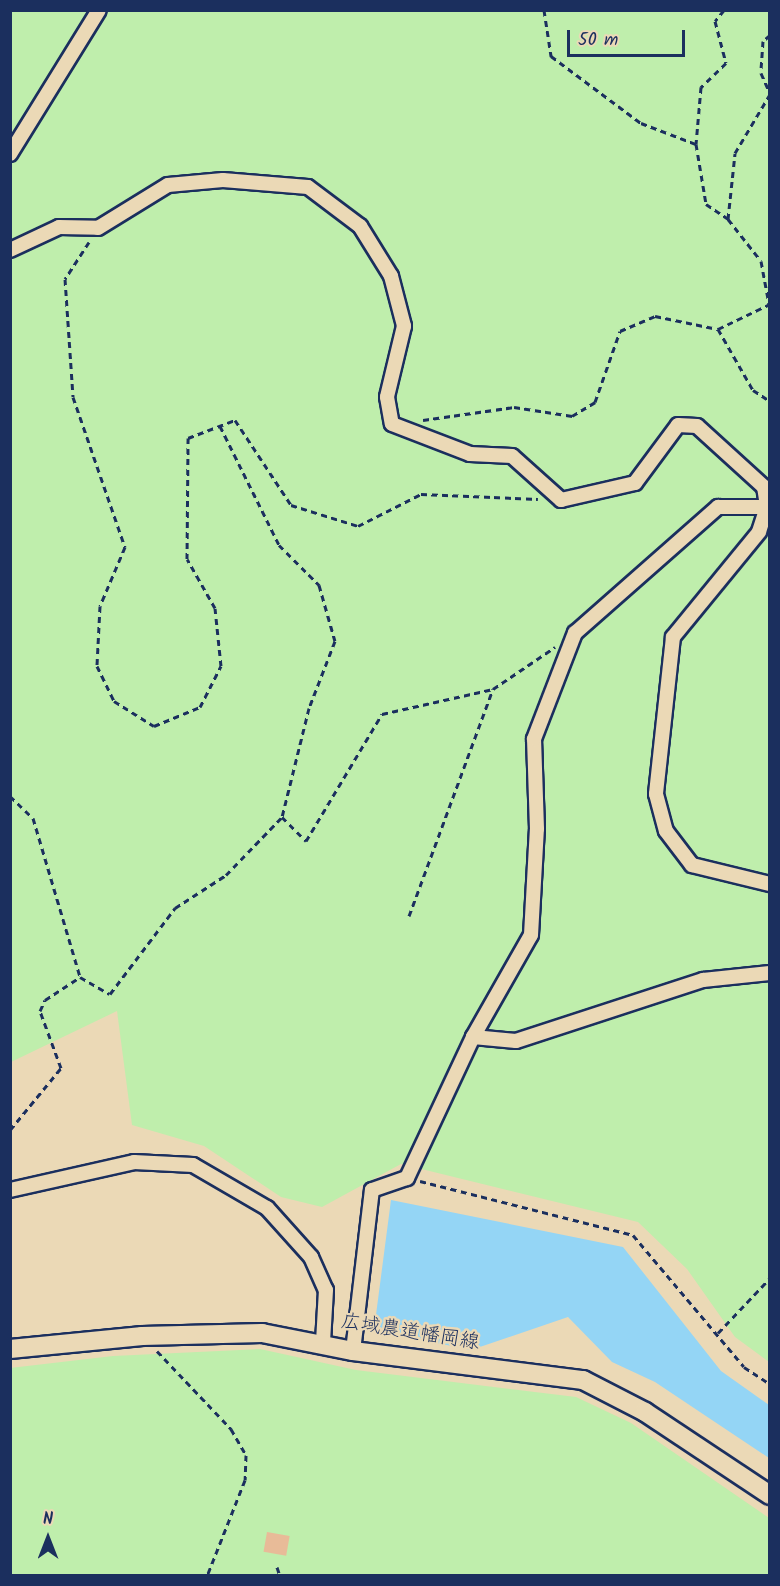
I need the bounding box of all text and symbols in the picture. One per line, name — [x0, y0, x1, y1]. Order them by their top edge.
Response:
scale bar — [570, 18, 688, 56]
text: 50 m — [578, 26, 618, 55]
street label: 広域農道幡岡線 — [339, 1310, 481, 1356]
text: N — [43, 1507, 53, 1532]
north arrow — [18, 1508, 78, 1568]

